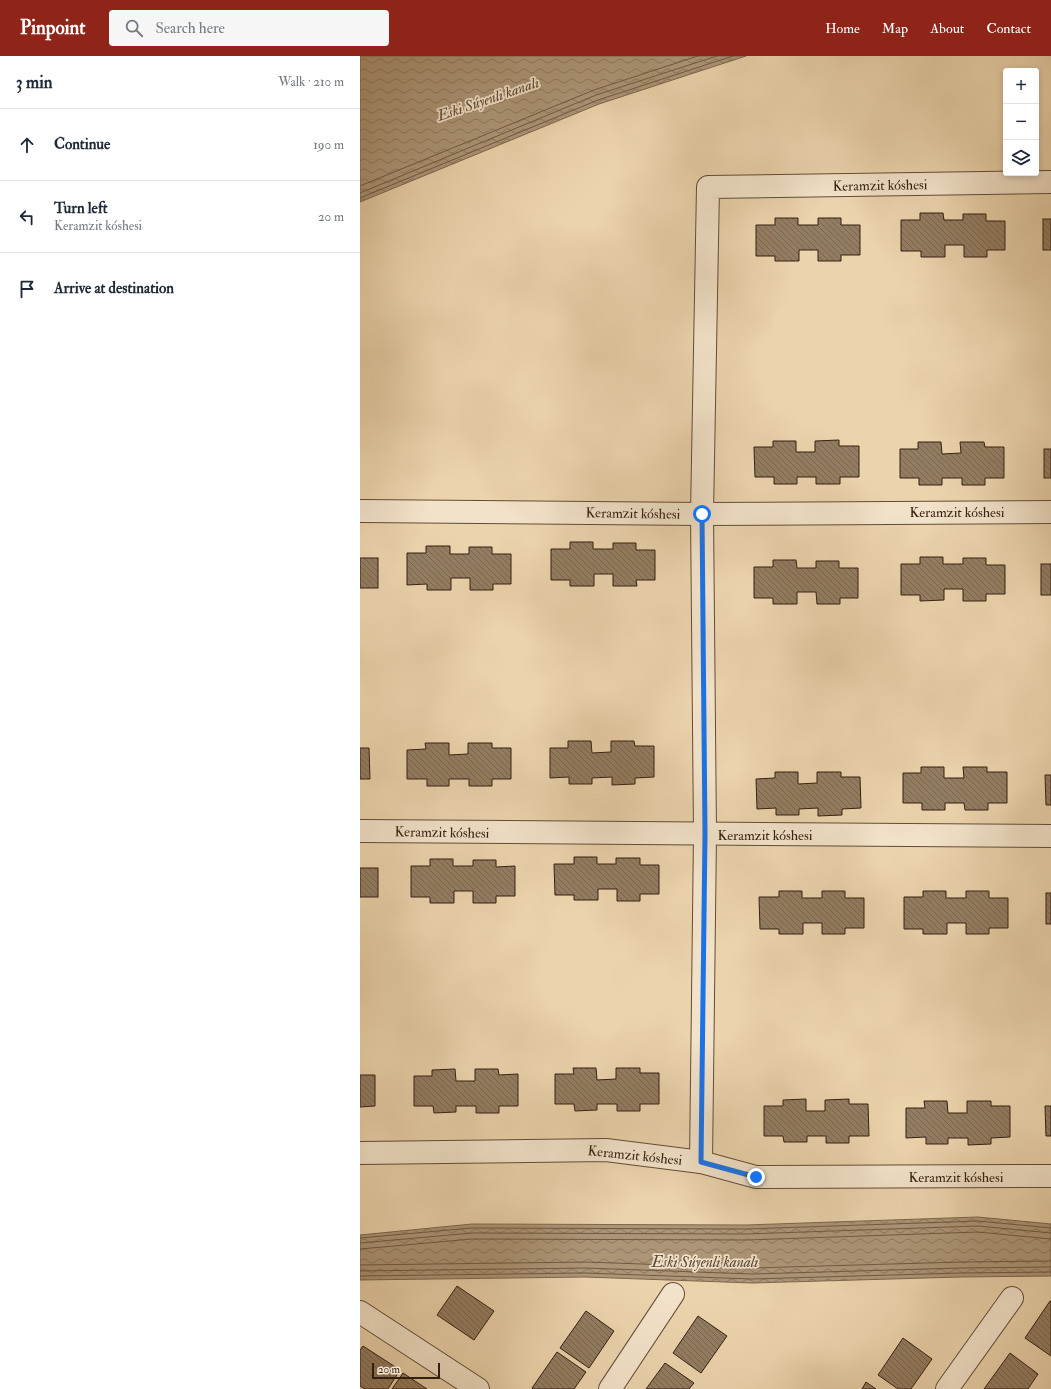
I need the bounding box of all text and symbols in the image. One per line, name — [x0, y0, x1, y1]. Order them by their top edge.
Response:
search box — [109, 10, 389, 46]
text: Pinpoint — [20, 16, 85, 40]
icon: search — [123, 17, 145, 39]
text: Search here — [155, 19, 225, 38]
text: Home — [825, 20, 860, 37]
text: Map — [882, 20, 908, 37]
text: About — [930, 20, 964, 37]
text: Contact — [986, 20, 1031, 37]
map controls — [1003, 68, 1039, 176]
button: + — [1003, 68, 1039, 104]
text: 3 min — [16, 72, 53, 93]
water label: Eski Súyenli kanalı — [434, 73, 542, 126]
text: Walk · 210 m — [278, 74, 344, 90]
button: − — [1003, 104, 1039, 140]
icon: ahead — [16, 134, 38, 156]
text: Continue — [54, 135, 110, 154]
text: 190 m — [313, 137, 344, 153]
button: layers — [1003, 140, 1039, 176]
street label: Keramzit kóshesi — [832, 176, 928, 195]
text: Turn left — [54, 199, 108, 218]
icon: left — [16, 206, 38, 228]
text: 20 m — [318, 209, 344, 225]
text: Keramzit kóshesi — [54, 218, 142, 234]
icon: arrive — [16, 278, 38, 300]
text: Arrive at destination — [54, 279, 174, 298]
street label: Keramzit kóshesi — [585, 504, 681, 523]
street label: Keramzit kóshesi — [910, 504, 1005, 521]
route start — [693, 505, 711, 523]
street label: Keramzit kóshesi — [394, 823, 490, 842]
street label: Keramzit kóshesi — [718, 827, 813, 844]
street label: Keramzit kóshesi — [587, 1142, 683, 1169]
route end — [747, 1168, 765, 1186]
street label: Keramzit kóshesi — [909, 1169, 1004, 1186]
water label: Eski Súyenli kanalı — [651, 1253, 758, 1272]
scale bar — [372, 1361, 440, 1380]
text: 20 m — [378, 1363, 400, 1376]

